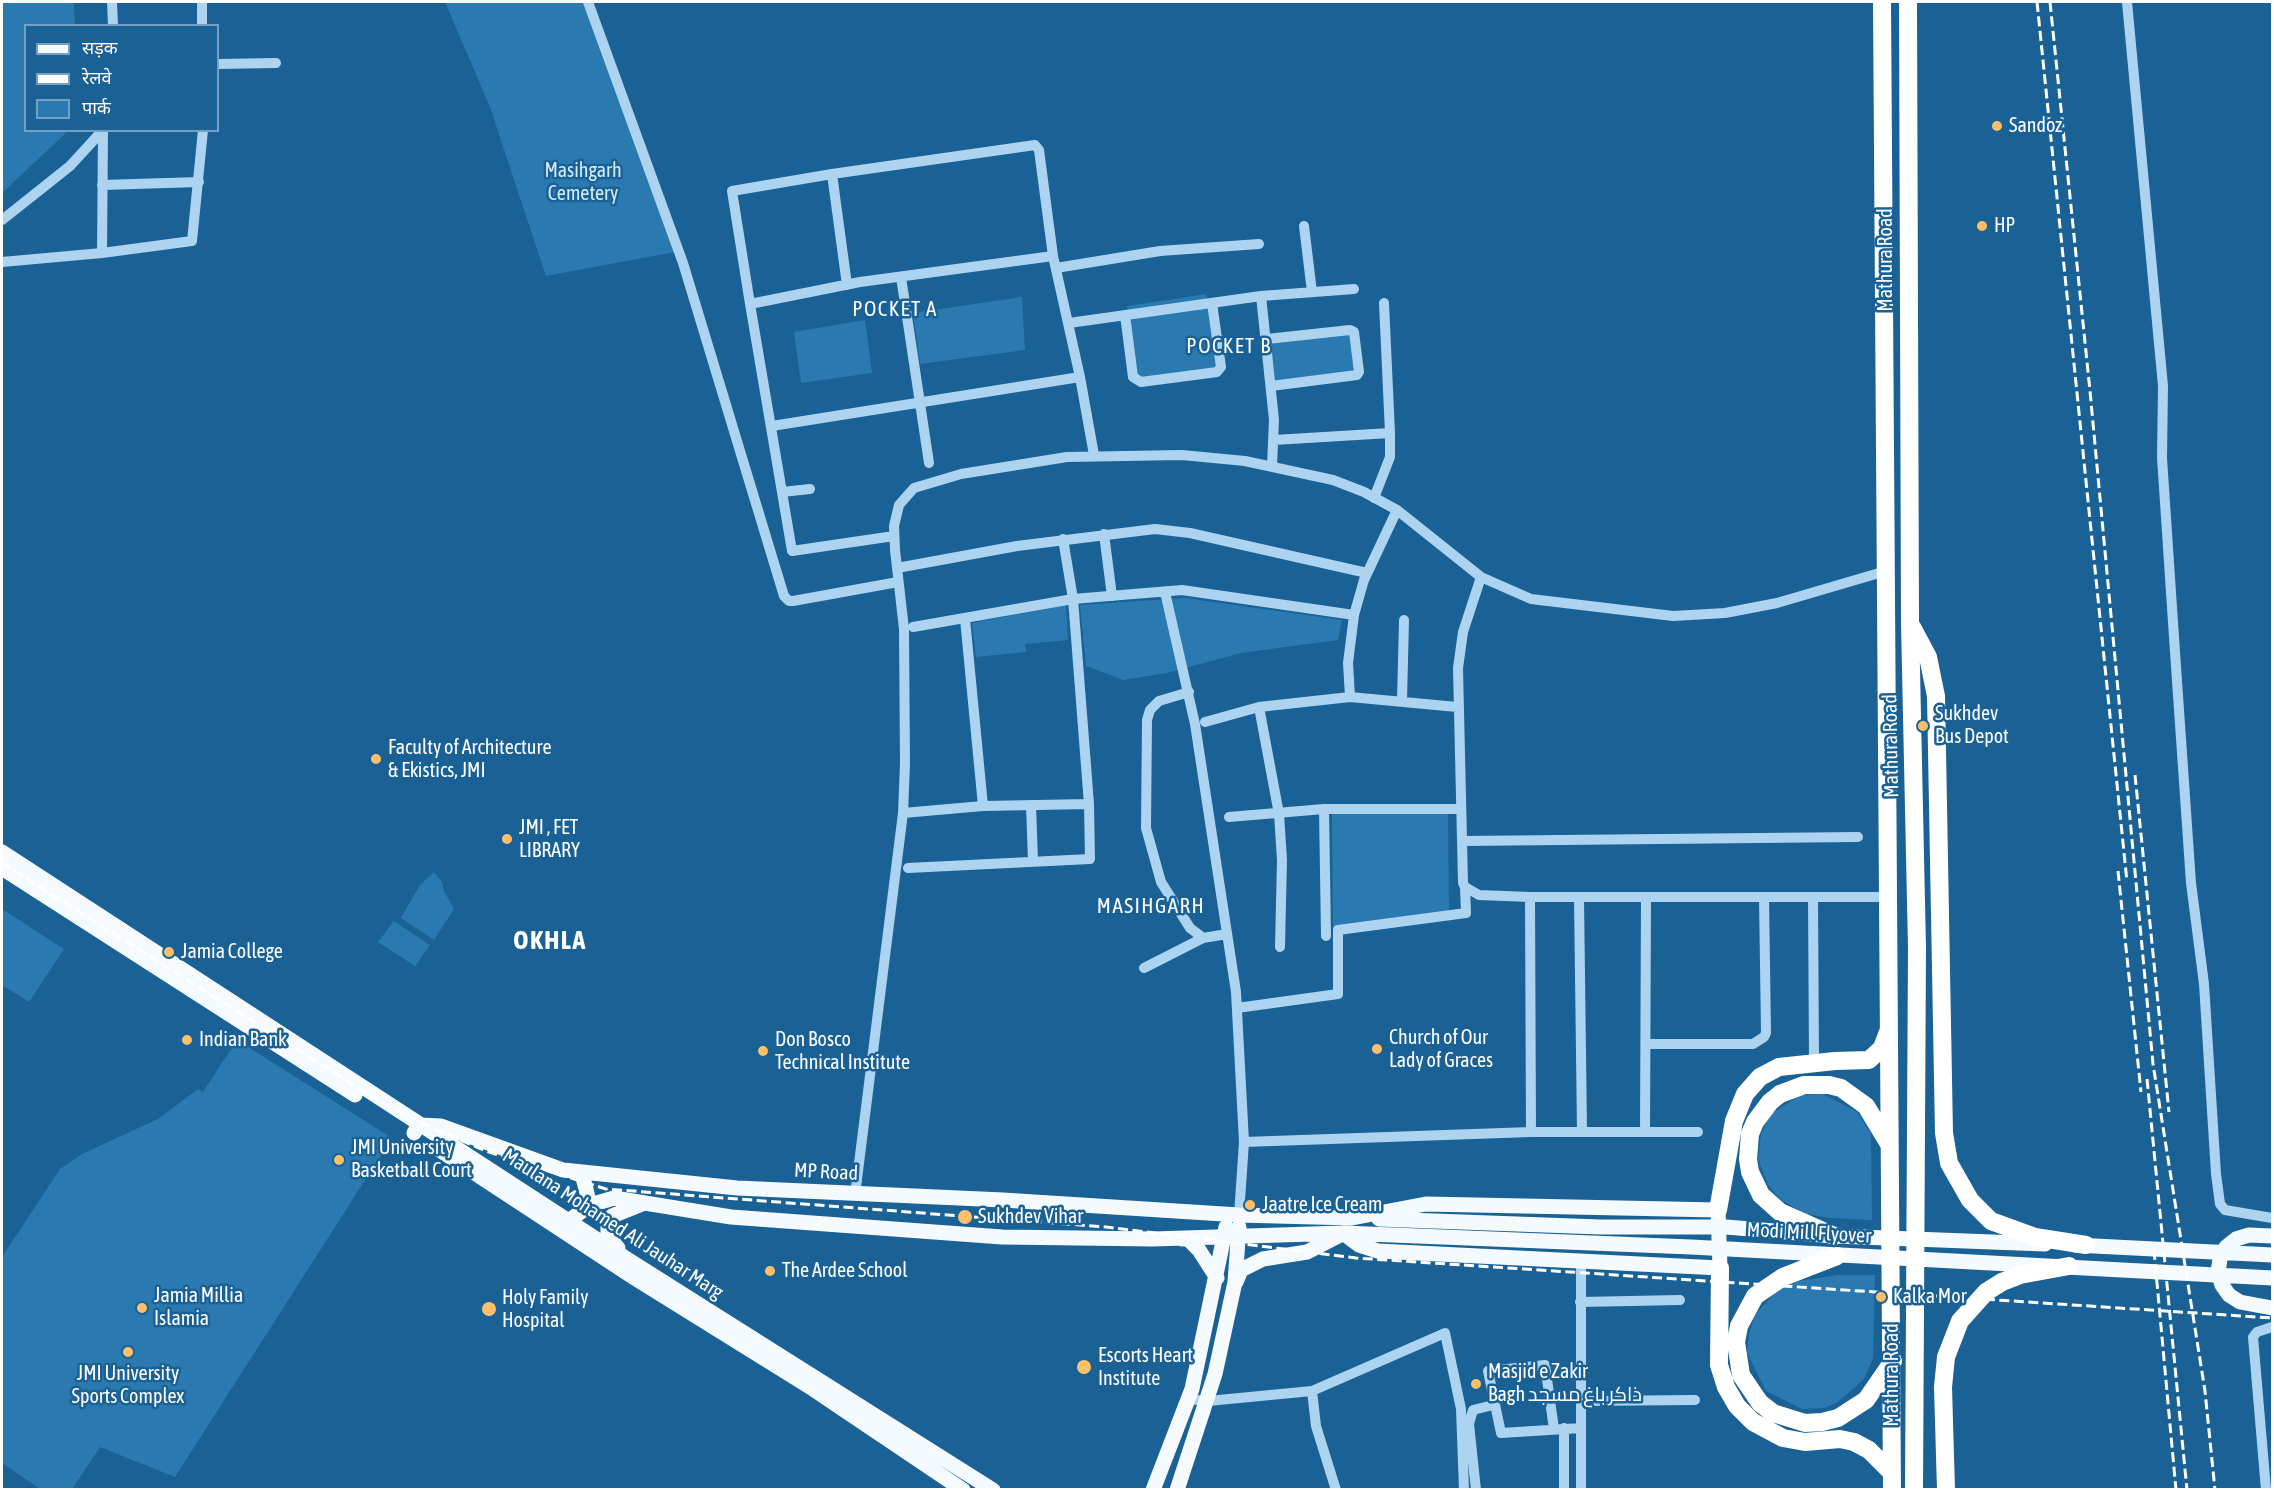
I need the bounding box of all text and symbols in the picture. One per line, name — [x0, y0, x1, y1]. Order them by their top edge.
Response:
legend — [24, 24, 219, 132]
text: सड़क — [82, 37, 118, 58]
text: रेलवे — [82, 67, 112, 88]
text: पार्क — [82, 97, 111, 118]
place label: Sandoz — [2009, 114, 2062, 138]
marker: Sandoz — [1990, 119, 2004, 133]
park label: Masihgarh Cemetery — [544, 159, 622, 206]
street label: Mathura Road — [1874, 208, 1898, 312]
place label: HP — [1994, 214, 2015, 238]
marker: HP — [1975, 219, 1989, 233]
district label: POCKET A — [852, 296, 938, 322]
district label: POCKET B — [1186, 333, 1272, 359]
street label: Mathura Road — [1878, 694, 1904, 798]
place label: Sukhdev Bus Depot — [1935, 702, 2009, 749]
marker: Sukhdev Bus Depot — [1916, 719, 1930, 733]
place label: Faculty of Architecture & Ekistics, JMI — [388, 736, 551, 783]
marker: Faculty of Architecture & Ekistics, JMI — [369, 752, 383, 766]
place label: JMI , FET LIBRARY — [519, 816, 580, 863]
marker: JMI , FET LIBRARY — [500, 832, 514, 846]
district label: MASIHGARH — [1097, 893, 1205, 919]
district label: OKHLA — [513, 925, 587, 957]
place label: Jamia College — [181, 940, 283, 964]
marker: Jamia College — [162, 945, 176, 959]
place label: Church of Our Lady of Graces — [1389, 1026, 1493, 1073]
place label: Indian Bank — [199, 1028, 287, 1052]
place label: Don Bosco Technical Institute — [775, 1028, 910, 1075]
marker: Indian Bank — [180, 1033, 194, 1047]
marker: Church of Our Lady of Graces — [1370, 1042, 1384, 1056]
marker: Don Bosco Technical Institute — [756, 1044, 770, 1058]
place label: JMI University Basketball Court — [351, 1136, 472, 1183]
street label: Maulana Mohamed Ali Jauhar Marg — [498, 1144, 728, 1304]
marker: JMI University Basketball Court — [332, 1153, 346, 1167]
street label: MP Road — [793, 1158, 859, 1186]
place label: Jaatre Ice Cream — [1262, 1193, 1382, 1217]
marker: Jaatre Ice Cream — [1243, 1198, 1257, 1212]
place label: Sukhdev Vihar — [978, 1205, 1083, 1229]
marker: Sukhdev Vihar — [956, 1208, 974, 1226]
street label: Modi Mill Flyover — [1746, 1218, 1872, 1248]
place label: The Ardee School — [782, 1259, 907, 1283]
marker: The Ardee School — [763, 1264, 777, 1278]
place label: Jamia Millia Islamia — [154, 1284, 243, 1331]
place label: Kalka Mor — [1893, 1285, 1967, 1309]
place label: Holy Family Hospital — [502, 1286, 588, 1333]
marker: Kalka Mor — [1874, 1290, 1888, 1304]
marker: Holy Family Hospital — [480, 1300, 498, 1318]
marker: Jamia Millia Islamia — [135, 1301, 149, 1315]
street label: Mathura Road — [1880, 1323, 1904, 1427]
place label: Escorts Heart Institute — [1098, 1344, 1193, 1391]
marker: JMI University Sports Complex — [121, 1345, 135, 1359]
marker: Escorts Heart Institute — [1075, 1358, 1093, 1376]
place label: Masjid e Zakir Bagh ذاکر باغ مسجد — [1488, 1360, 1642, 1407]
place label: JMI University Sports Complex — [72, 1362, 184, 1409]
marker: Masjid e Zakir Bagh ذاکر باغ مسجد — [1469, 1377, 1483, 1391]

